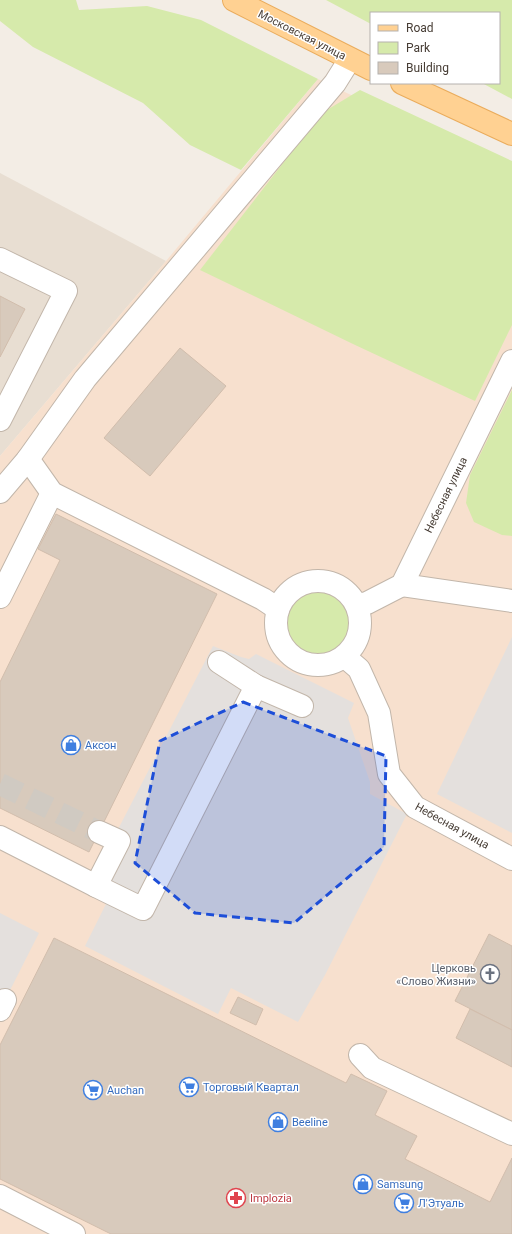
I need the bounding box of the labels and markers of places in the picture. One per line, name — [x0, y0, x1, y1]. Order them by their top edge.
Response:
shop icon: Аксон — [60, 734, 82, 756]
place label: Аксон — [85, 739, 116, 752]
place label: Церковь «Слово Жизни» — [396, 962, 476, 988]
church icon: Церковь «Слово Жизни» — [479, 963, 501, 985]
supermarket icon: Торговый Квартал — [178, 1076, 200, 1098]
supermarket icon: Auchan — [82, 1079, 104, 1101]
place label: Торговый Квартал — [203, 1081, 299, 1094]
place label: Auchan — [107, 1084, 144, 1097]
shop icon: Beeline — [267, 1111, 289, 1133]
place label: Beeline — [292, 1116, 328, 1129]
shop icon: Samsung — [352, 1173, 374, 1195]
place label: Samsung — [377, 1178, 423, 1191]
pharmacy icon: Implozia — [225, 1187, 247, 1209]
place label: Implozia — [250, 1192, 292, 1205]
supermarket icon: Л'Этуаль — [393, 1192, 415, 1214]
place label: Л'Этуаль — [418, 1197, 464, 1210]

